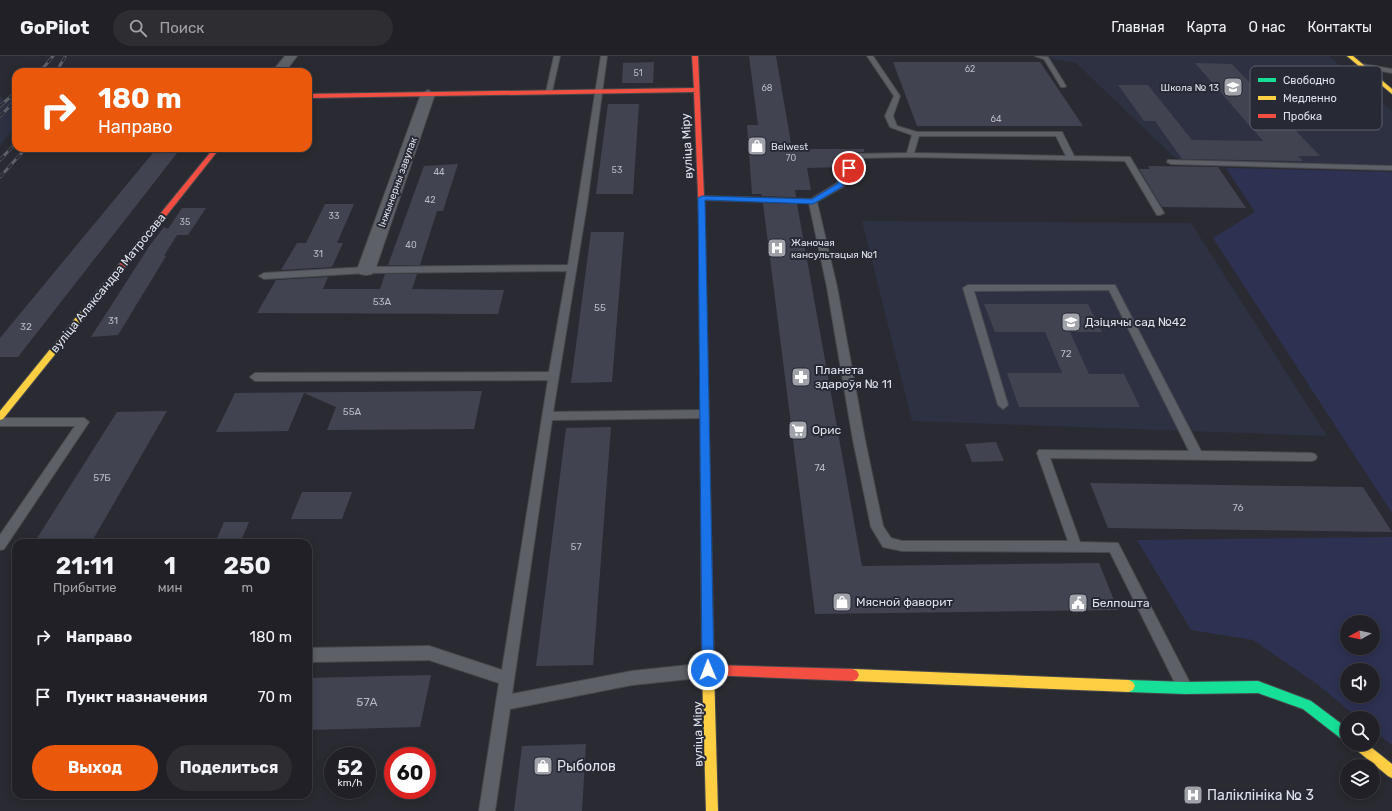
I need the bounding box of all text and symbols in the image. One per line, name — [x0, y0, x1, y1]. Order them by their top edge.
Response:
search box — [113, 10, 393, 46]
text: GoPilot — [20, 16, 89, 39]
icon: search — [127, 17, 149, 39]
text: Поиск — [159, 19, 204, 37]
text: Главная — [1111, 19, 1165, 36]
text: Карта — [1187, 19, 1227, 36]
text: О нас — [1249, 19, 1285, 36]
text: Контакты — [1307, 19, 1372, 36]
house number: 62 — [965, 64, 975, 74]
legend — [1250, 66, 1382, 130]
house number: 51 — [633, 68, 643, 78]
text: Свободно — [1283, 74, 1335, 87]
school or university icon: Школа № 13 — [1222, 76, 1244, 98]
text: 180 m — [98, 82, 182, 115]
place label: Школа № 13 — [1161, 82, 1219, 94]
house number: 68 — [761, 83, 773, 93]
icon: right — [32, 84, 84, 136]
text: Медленно — [1283, 92, 1337, 105]
text: Пробка — [1283, 110, 1322, 123]
street label: вуліца Міру — [678, 112, 696, 179]
house number: 64 — [990, 114, 1002, 124]
text: Направо — [98, 116, 173, 138]
street label: Інжынерны завулак — [376, 135, 420, 229]
shop icon: Belwest — [746, 135, 768, 157]
place label: Belwest — [771, 141, 808, 153]
pin — [832, 151, 866, 185]
house number: 70 — [786, 153, 796, 163]
icon: arrive — [838, 157, 860, 179]
house number: 53 — [612, 165, 622, 175]
house number: 44 — [433, 167, 445, 177]
house number: 42 — [425, 195, 435, 205]
street label: вуліца Аляксандра Матросава — [48, 211, 168, 355]
house number: 33 — [329, 211, 339, 221]
house number: 35 — [180, 217, 190, 227]
hospital icon: Жаночая кансультацыя №1 — [766, 237, 788, 259]
place label: Жаночая кансультацыя №1 — [791, 237, 877, 261]
house number: 40 — [405, 240, 417, 250]
house number: 31 — [313, 248, 323, 260]
house number: 53А — [373, 296, 392, 308]
house number: 55 — [594, 302, 606, 314]
school or university icon: Дзіцячы сад №42 — [1060, 311, 1082, 333]
house number: 31 — [108, 315, 118, 327]
place label: Дзіцячы сад №42 — [1085, 315, 1186, 329]
house number: 32 — [20, 321, 32, 333]
house number: 72 — [1061, 348, 1072, 360]
place label: Планета здароўя № 11 — [815, 363, 892, 391]
pharmacy icon: Планета здароўя № 11 — [790, 366, 812, 388]
house number: 55А — [343, 406, 362, 418]
supermarket icon: Орис — [787, 419, 809, 441]
place label: Орис — [812, 423, 842, 437]
house number: 74 — [815, 462, 826, 474]
house number: 57Б — [93, 472, 111, 484]
house number: 76 — [1233, 502, 1243, 514]
house number: 57 — [570, 541, 582, 553]
text: 21:11 — [56, 552, 114, 580]
text: 1 — [164, 552, 176, 580]
text: 250 — [223, 552, 271, 580]
text: Прибытие — [53, 580, 117, 595]
text: мин — [158, 580, 182, 595]
text: m — [241, 580, 253, 595]
shop icon: Мясной фаворит — [831, 591, 853, 613]
public building icon: Белпошта — [1067, 592, 1089, 614]
place label: Мясной фаворит — [856, 595, 953, 609]
place label: Белпошта — [1092, 596, 1150, 610]
north arrow — [1340, 615, 1380, 655]
map controls — [1340, 615, 1380, 799]
icon: right — [32, 626, 54, 648]
text: Направо — [66, 628, 132, 646]
text: 180 m — [250, 628, 292, 646]
position arrow — [687, 649, 729, 691]
button: sound — [1340, 663, 1380, 703]
icon: arrive — [32, 686, 54, 708]
text: Пункт назначения — [66, 688, 208, 706]
text: 70 m — [258, 688, 292, 706]
house number: 57А — [356, 695, 378, 709]
street label: вуліца Міру — [690, 701, 706, 767]
button: search — [1340, 711, 1380, 751]
button: Выход — [32, 745, 158, 791]
button: Поделиться — [166, 745, 292, 791]
speed limit sign: 60 — [384, 747, 436, 799]
shop icon: Рыболов — [532, 755, 554, 777]
text: 52 — [337, 756, 363, 780]
place label: Рыболов — [557, 758, 616, 775]
button: layers — [1340, 759, 1380, 799]
text: km/h — [338, 777, 362, 789]
hospital icon: Паліклініка № 3 — [1182, 784, 1204, 806]
place label: Паліклініка № 3 — [1207, 787, 1314, 804]

